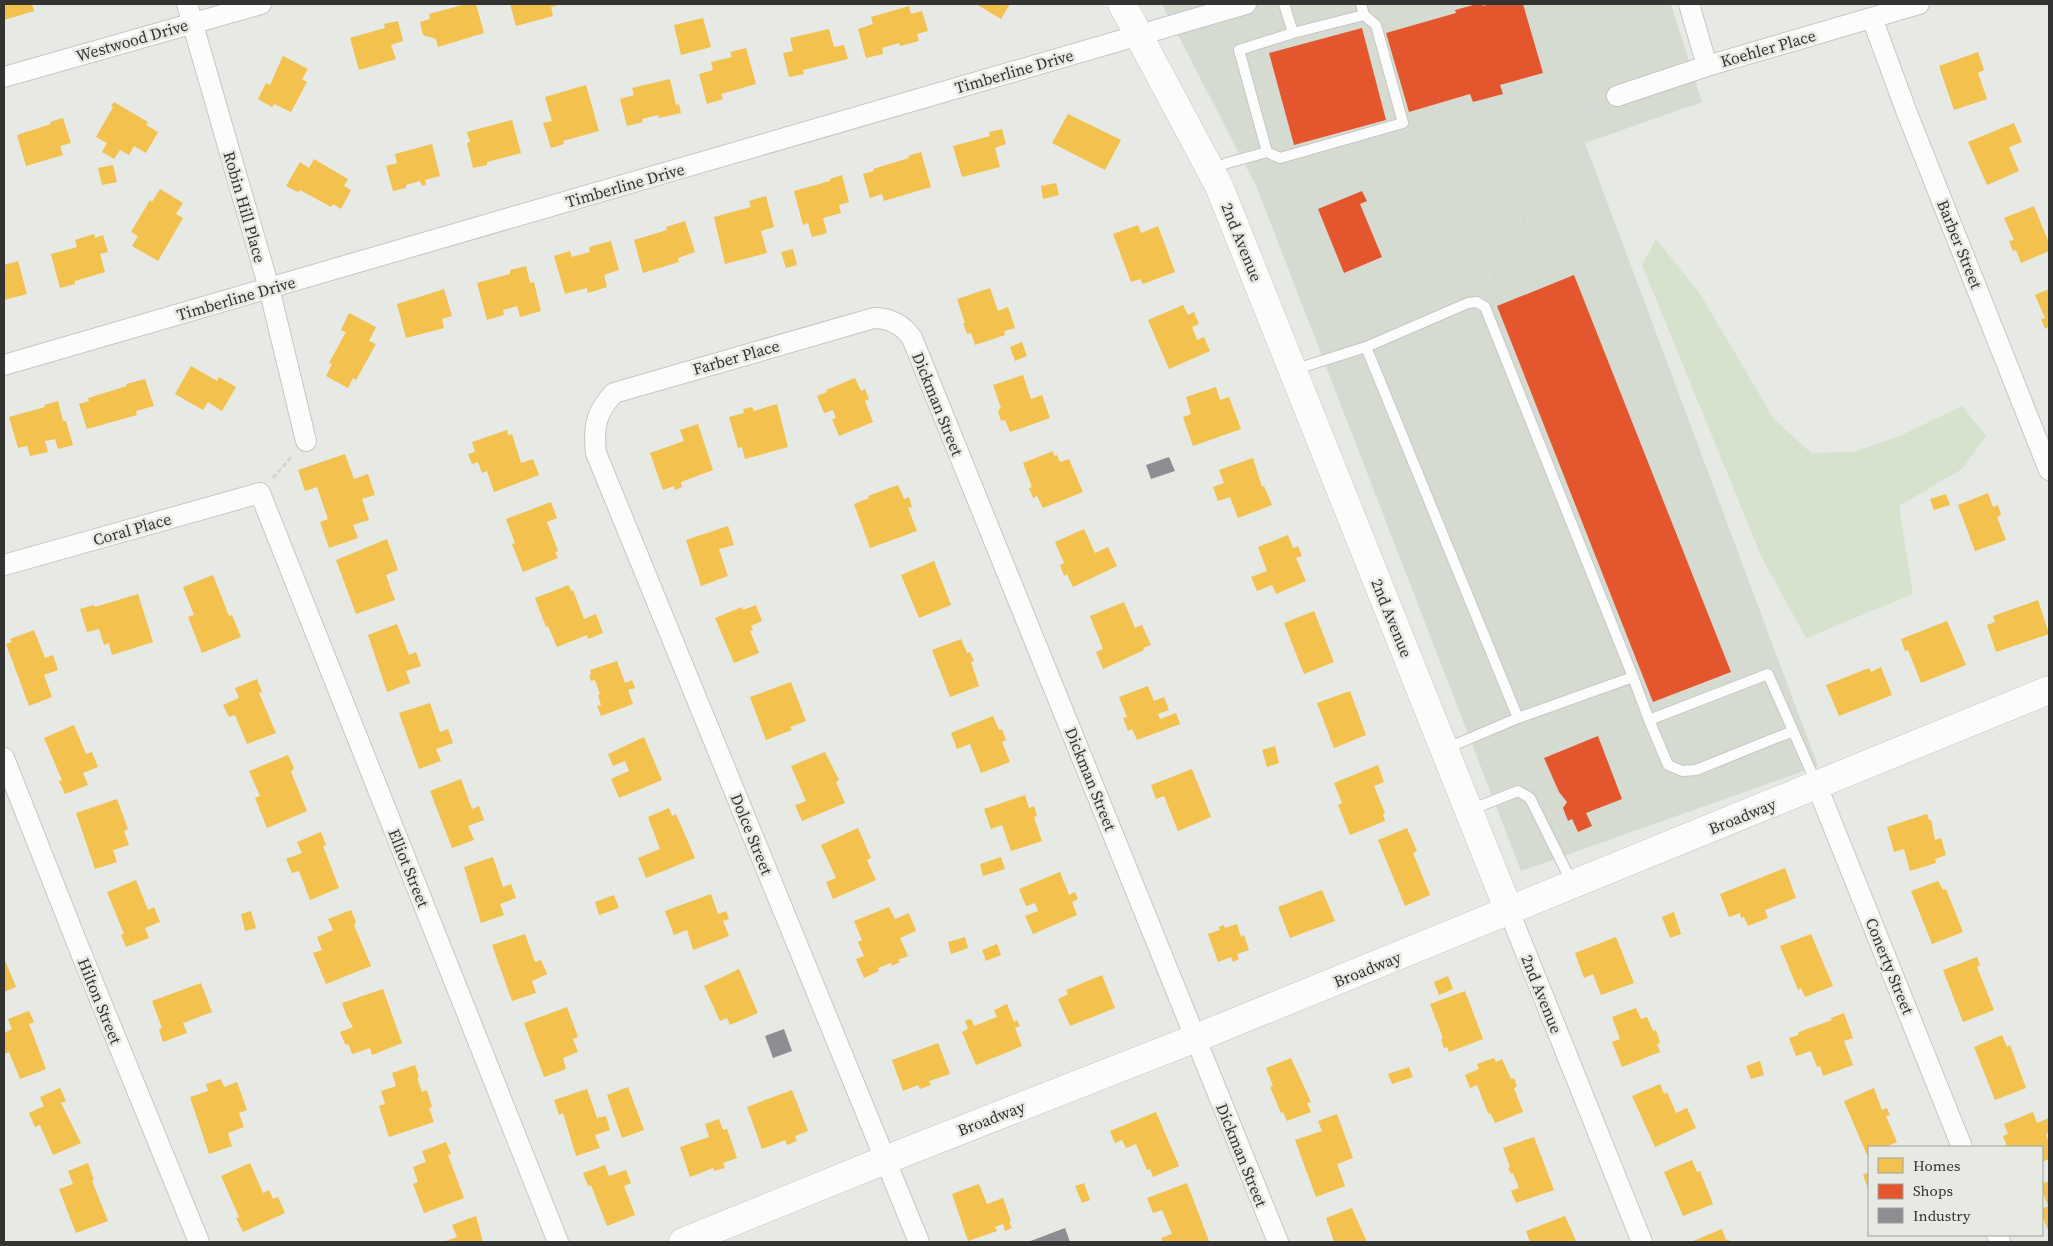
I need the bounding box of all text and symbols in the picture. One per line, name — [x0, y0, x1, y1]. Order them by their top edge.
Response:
street label: Westwood Drive — [73, 13, 191, 67]
street label: Koehler Place — [1718, 24, 1818, 72]
street label: Timberline Drive — [952, 44, 1076, 98]
street label: Robin Hill Place — [219, 149, 271, 265]
street label: Timberline Drive — [563, 158, 687, 212]
street label: Barber Street — [1932, 196, 1988, 292]
street label: 2nd Avenue — [1216, 199, 1268, 285]
street label: Timberline Drive — [174, 271, 298, 325]
street label: Farber Place — [690, 334, 782, 380]
street label: Dickman Street — [907, 349, 969, 460]
street label: Coral Place — [90, 507, 174, 551]
street label: 2nd Avenue — [1366, 575, 1418, 661]
street label: Dickman Street — [1060, 724, 1122, 835]
street label: Dolce Street — [726, 790, 779, 879]
street label: Broadway — [1705, 792, 1780, 839]
street label: Elliot Street — [383, 825, 435, 911]
street label: Conerty Street — [1861, 914, 1920, 1018]
street label: Broadway — [1330, 945, 1405, 992]
street label: 2nd Avenue — [1516, 951, 1568, 1037]
street label: Hilton Street — [73, 955, 128, 1048]
street label: Broadway — [954, 1095, 1029, 1141]
street label: Dickman Street — [1211, 1100, 1273, 1211]
legend — [1868, 1146, 2043, 1236]
text: Homes — [1913, 1155, 1960, 1176]
text: Shops — [1913, 1180, 1953, 1201]
text: Industry — [1913, 1205, 1971, 1226]

